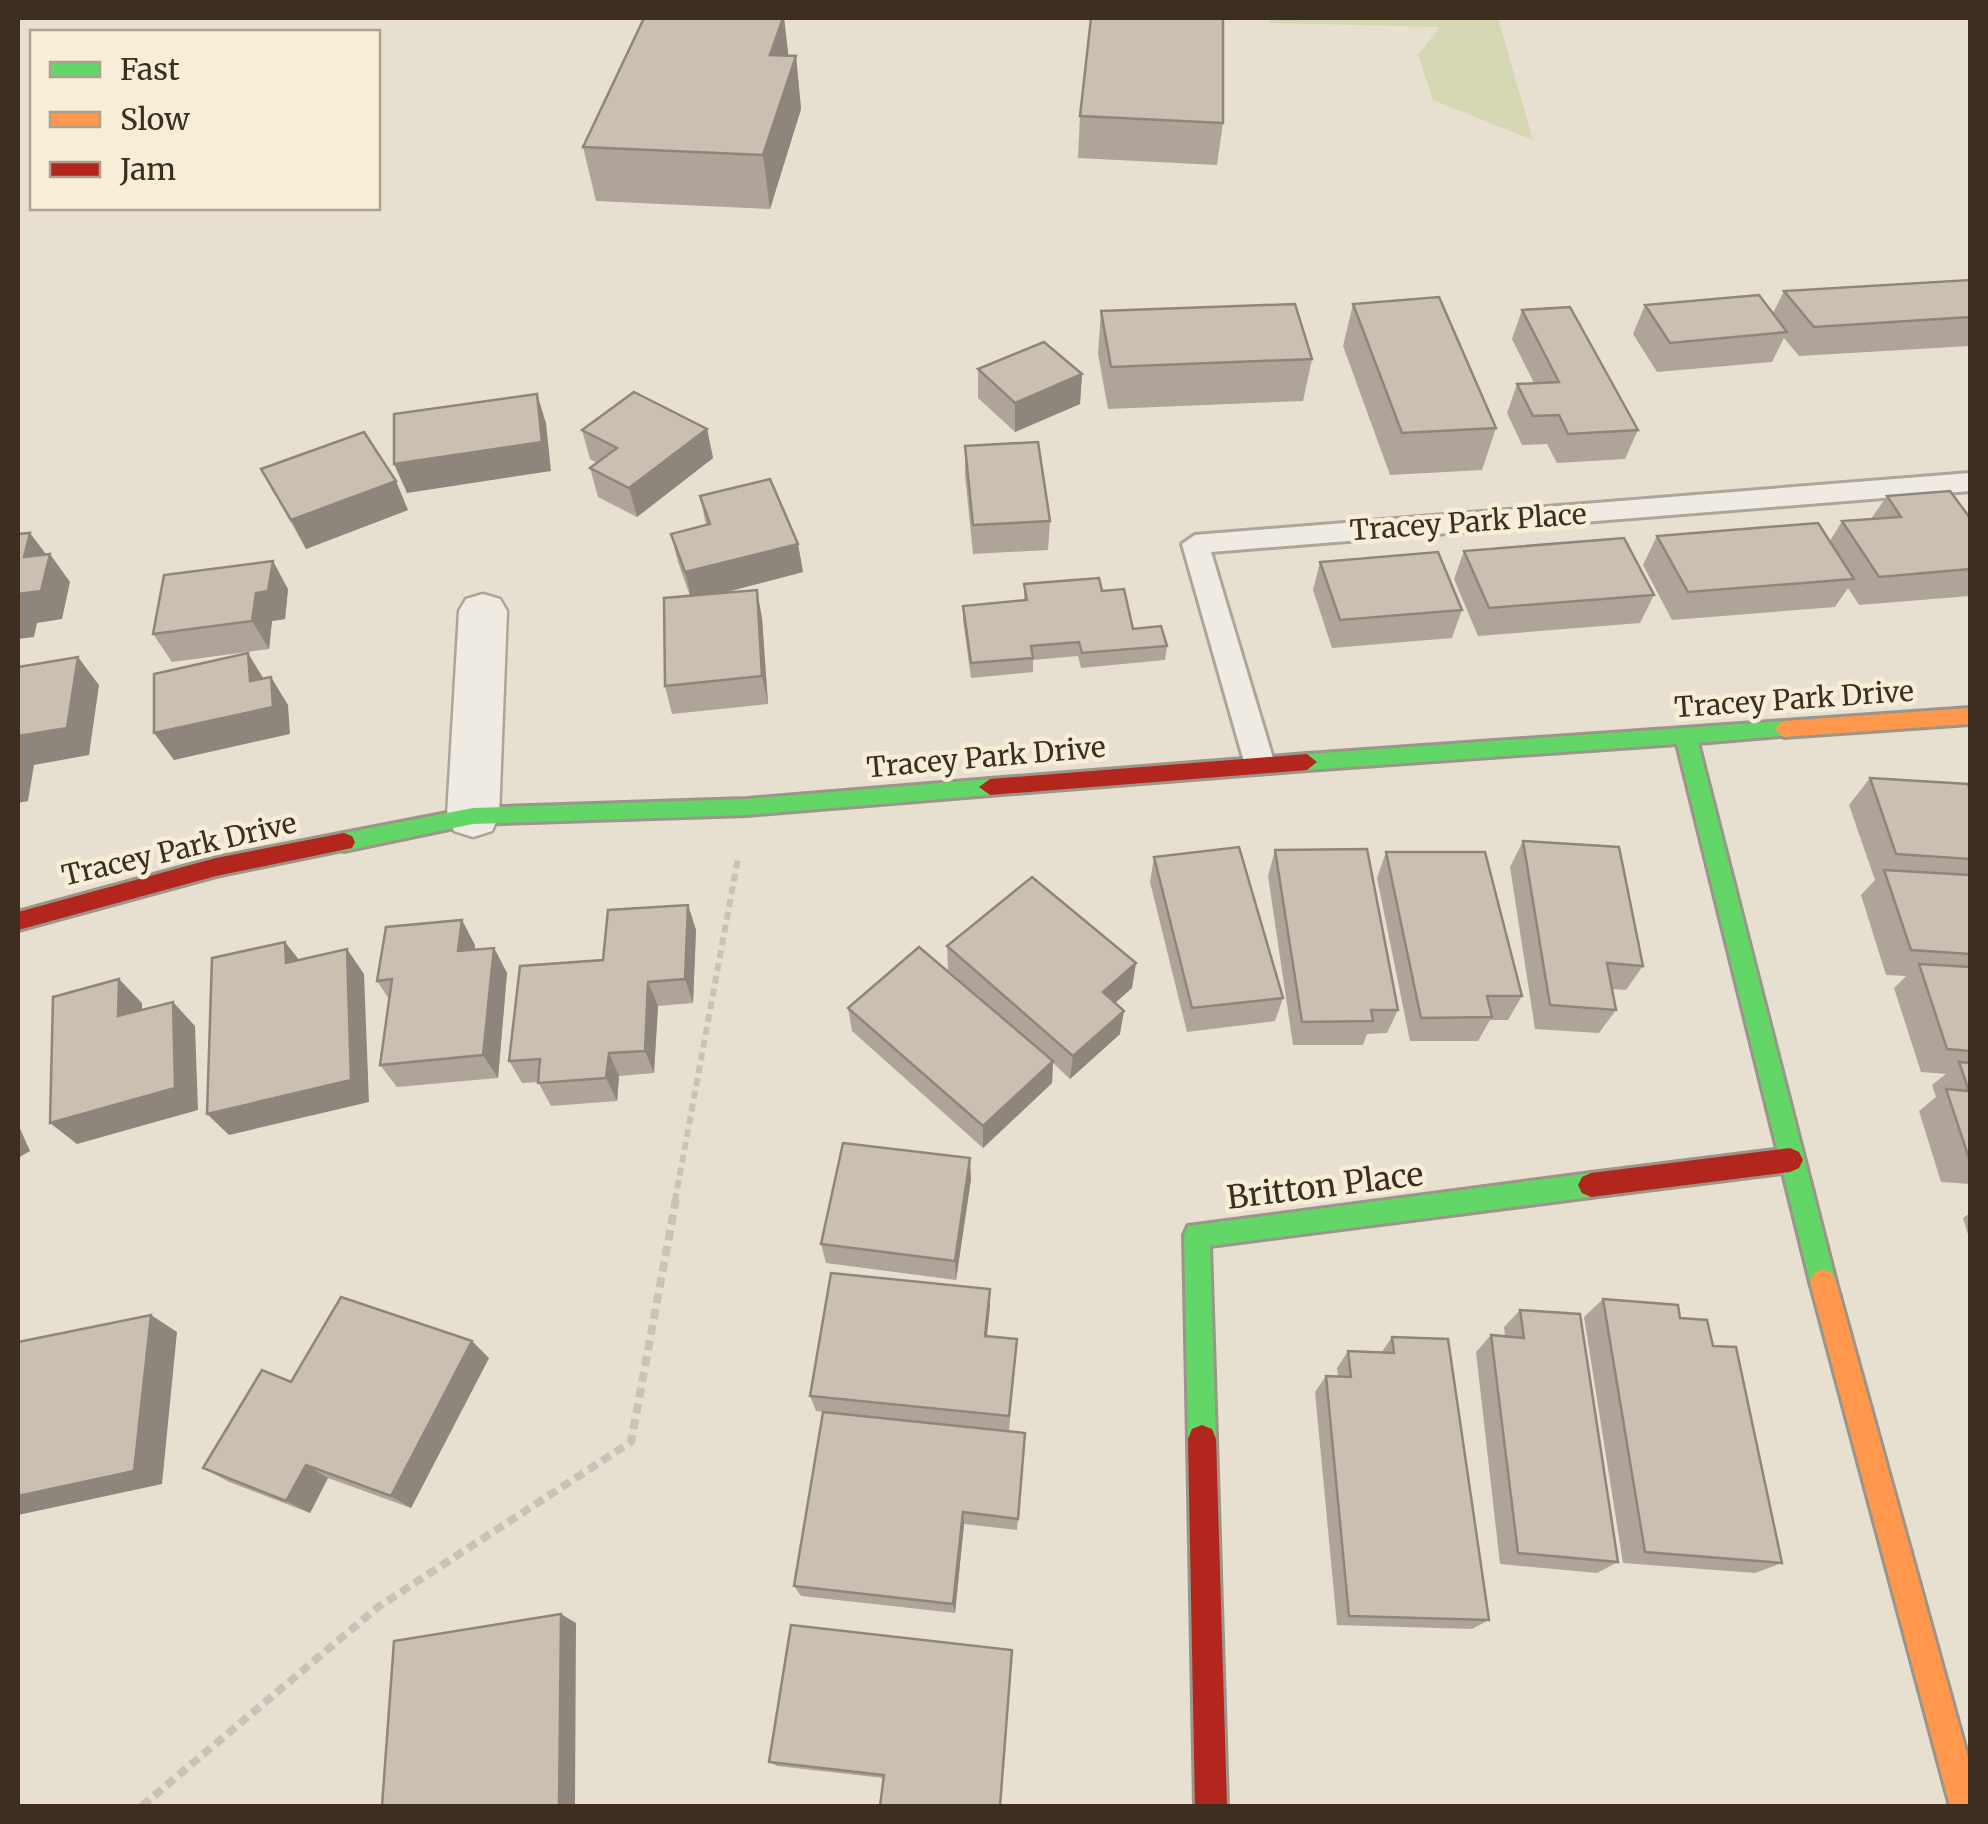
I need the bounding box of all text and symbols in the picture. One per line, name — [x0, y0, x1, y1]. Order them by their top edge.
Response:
legend — [30, 30, 380, 210]
text: Fast — [120, 50, 180, 88]
text: Slow — [120, 100, 190, 138]
text: Jam — [119, 150, 176, 188]
street label: Tracey Park Place — [1348, 496, 1588, 548]
street label: Tracey Park Drive — [1673, 673, 1915, 725]
street label: Tracey Park Drive — [865, 729, 1107, 785]
street label: Tracey Park Drive — [58, 804, 300, 894]
street label: Britton Place — [1224, 1154, 1426, 1218]

